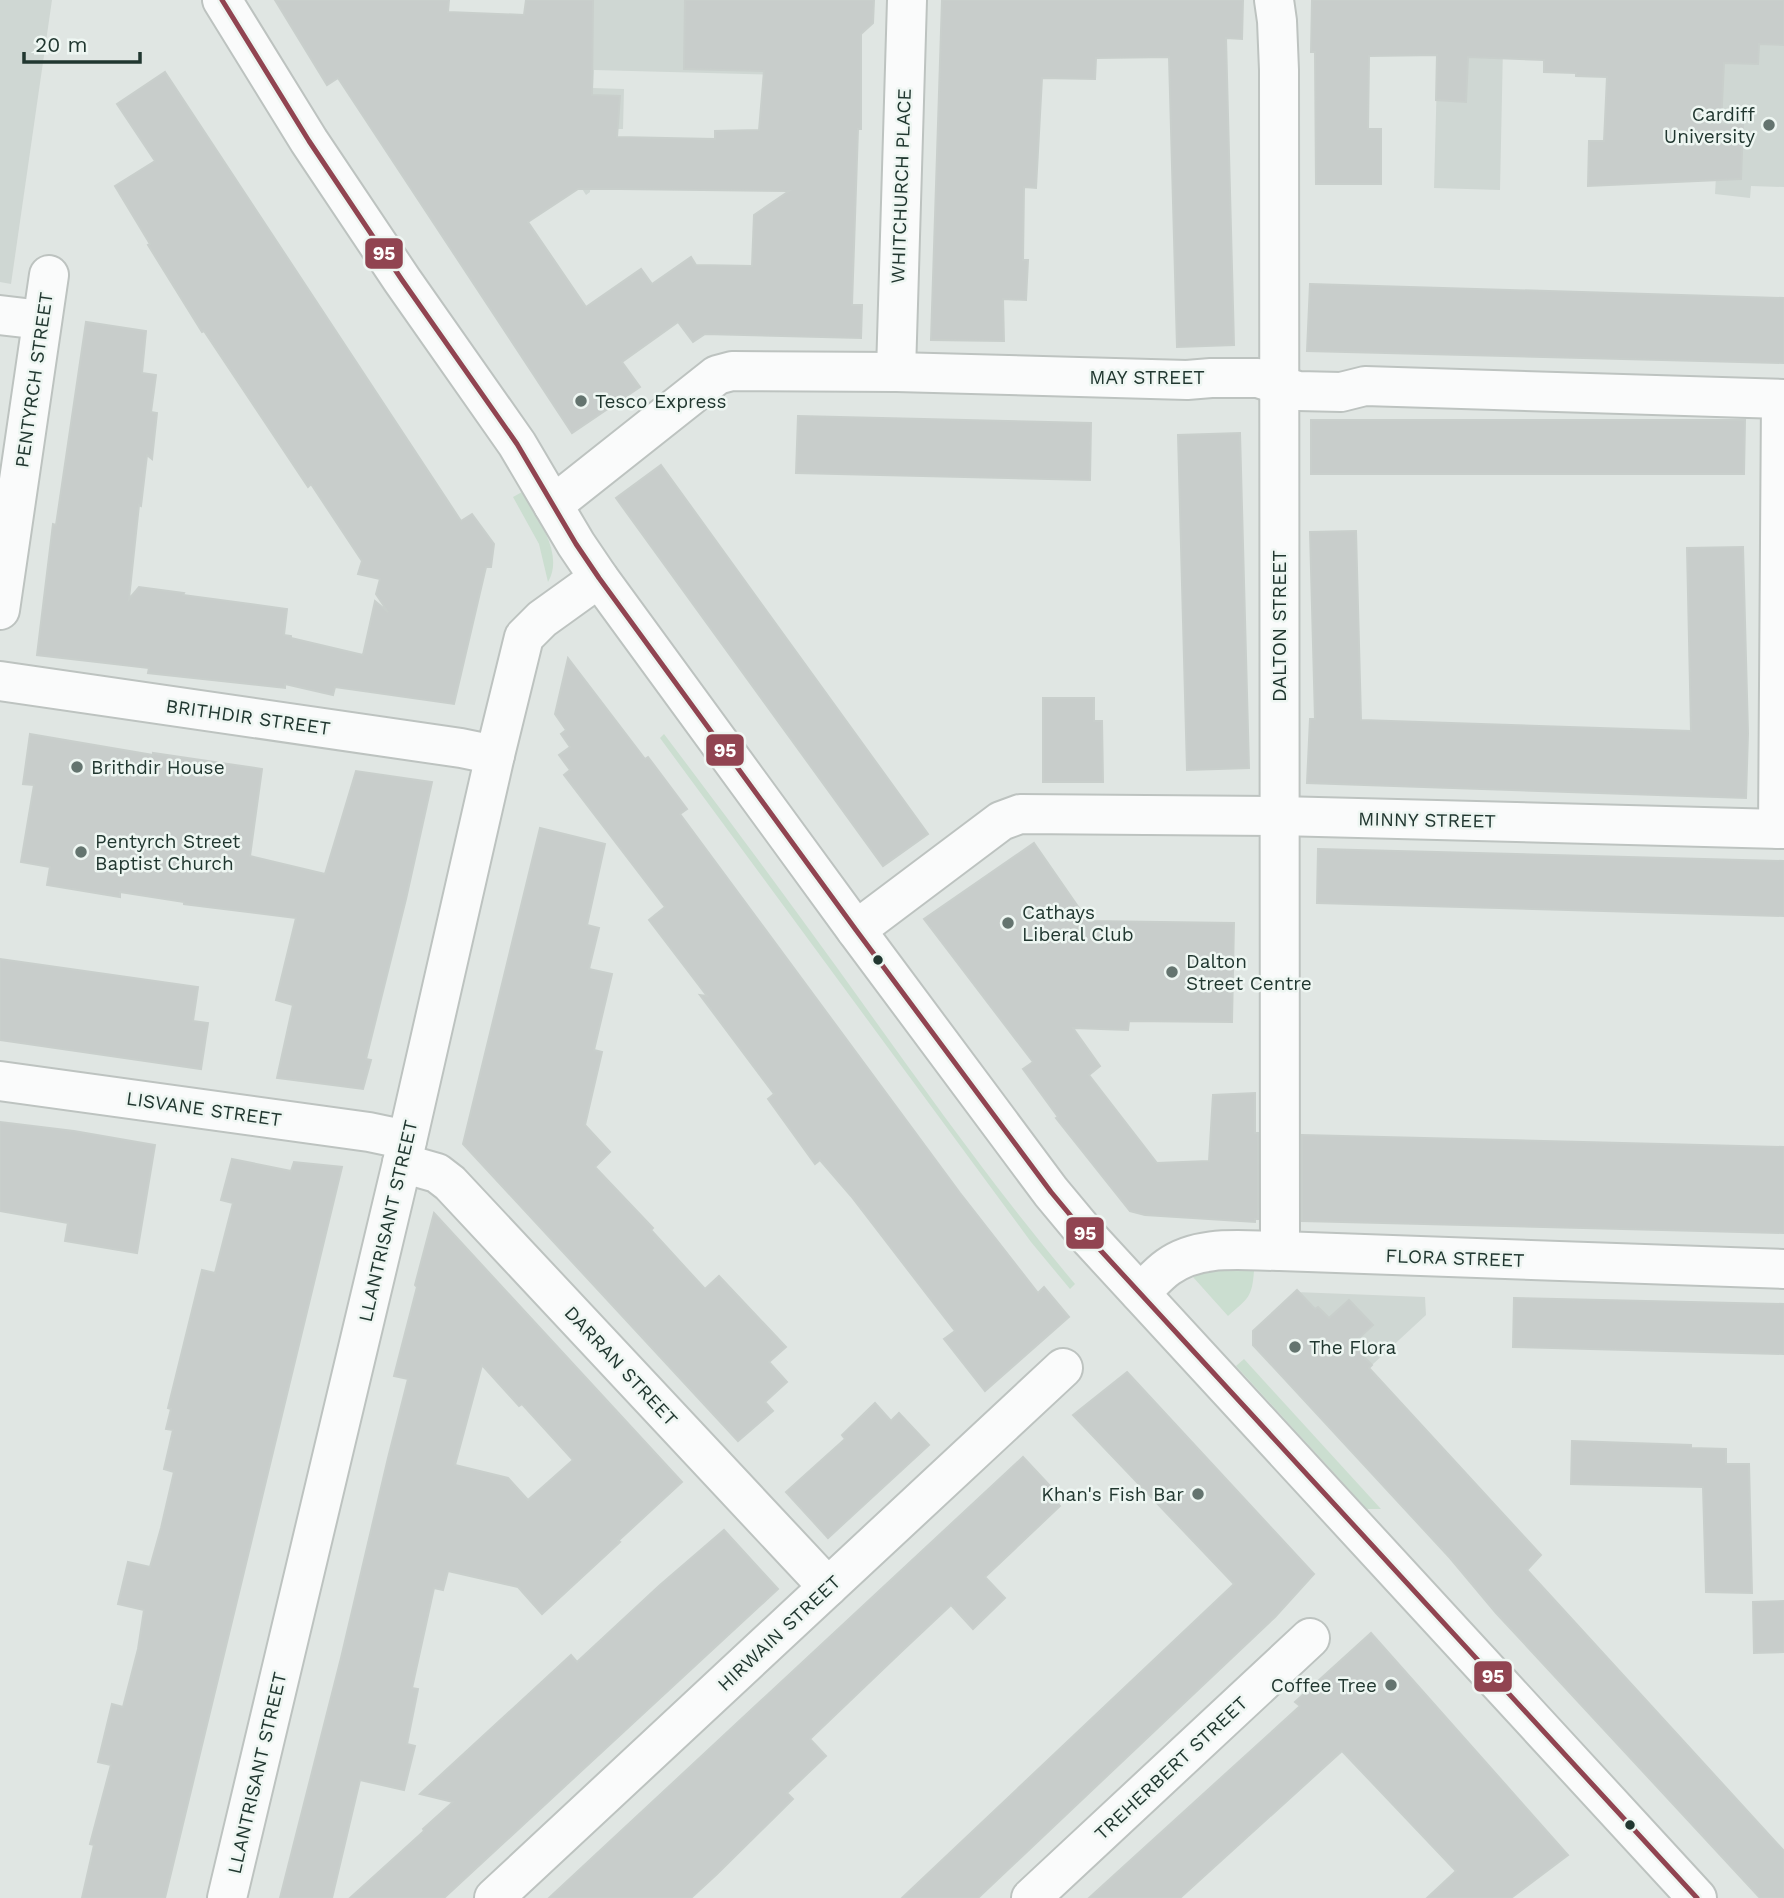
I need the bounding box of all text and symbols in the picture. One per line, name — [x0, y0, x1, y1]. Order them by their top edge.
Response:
scale bar — [24, 21, 140, 65]
text: 20 m — [35, 32, 87, 57]
street label: WHITCHURCH PLACE — [886, 88, 916, 284]
place label: Cardiff University — [1664, 103, 1755, 148]
marker: Cardiff University — [1761, 117, 1777, 133]
line badge: 95 — [364, 237, 404, 270]
text: 95 — [373, 242, 395, 265]
street label: PENTYRCH STREET — [10, 291, 58, 469]
street label: MAY STREET — [1089, 366, 1205, 389]
place label: Tesco Express — [595, 390, 726, 413]
marker: Tesco Express — [573, 393, 589, 409]
street label: DALTON STREET — [1268, 550, 1291, 702]
street label: BRITHDIR STREET — [164, 694, 332, 740]
line badge: 95 — [705, 733, 745, 767]
text: 95 — [714, 739, 736, 762]
place label: Brithdir House — [91, 756, 225, 779]
marker: Brithdir House — [69, 759, 85, 775]
street label: MINNY STREET — [1358, 807, 1496, 833]
place label: Pentyrch Street Baptist Church — [95, 830, 240, 875]
marker: Pentyrch Street Baptist Church — [73, 844, 89, 860]
place label: Cathays Liberal Club — [1022, 901, 1134, 946]
marker: Cathays Liberal Club — [1000, 915, 1016, 931]
place label: Dalton Street Centre — [1186, 950, 1312, 995]
unlabelled marker — [871, 953, 885, 967]
marker: Dalton Street Centre — [1164, 964, 1180, 980]
street label: LISVANE STREET — [125, 1087, 283, 1131]
street label: LLANTRISANT STREET — [354, 1118, 422, 1324]
line badge: 95 — [1065, 1216, 1105, 1250]
text: 95 — [1074, 1222, 1096, 1245]
street label: FLORA STREET — [1385, 1244, 1525, 1272]
street label: DARRAN STREET — [560, 1301, 682, 1431]
place label: The Flora — [1309, 1336, 1397, 1359]
marker: The Flora — [1287, 1339, 1303, 1355]
place label: Khan's Fish Bar — [1041, 1483, 1184, 1506]
marker: Khan's Fish Bar — [1190, 1486, 1206, 1502]
street label: HIRWAIN STREET — [713, 1570, 845, 1696]
line badge: 95 — [1473, 1660, 1513, 1693]
text: 95 — [1482, 1665, 1504, 1688]
street label: LLANTRISANT STREET — [223, 1670, 291, 1876]
place label: Coffee Tree — [1271, 1674, 1377, 1697]
marker: Coffee Tree — [1383, 1677, 1399, 1693]
street label: TREHERBERT STREET — [1090, 1691, 1252, 1845]
unlabelled marker — [1623, 1818, 1637, 1832]

